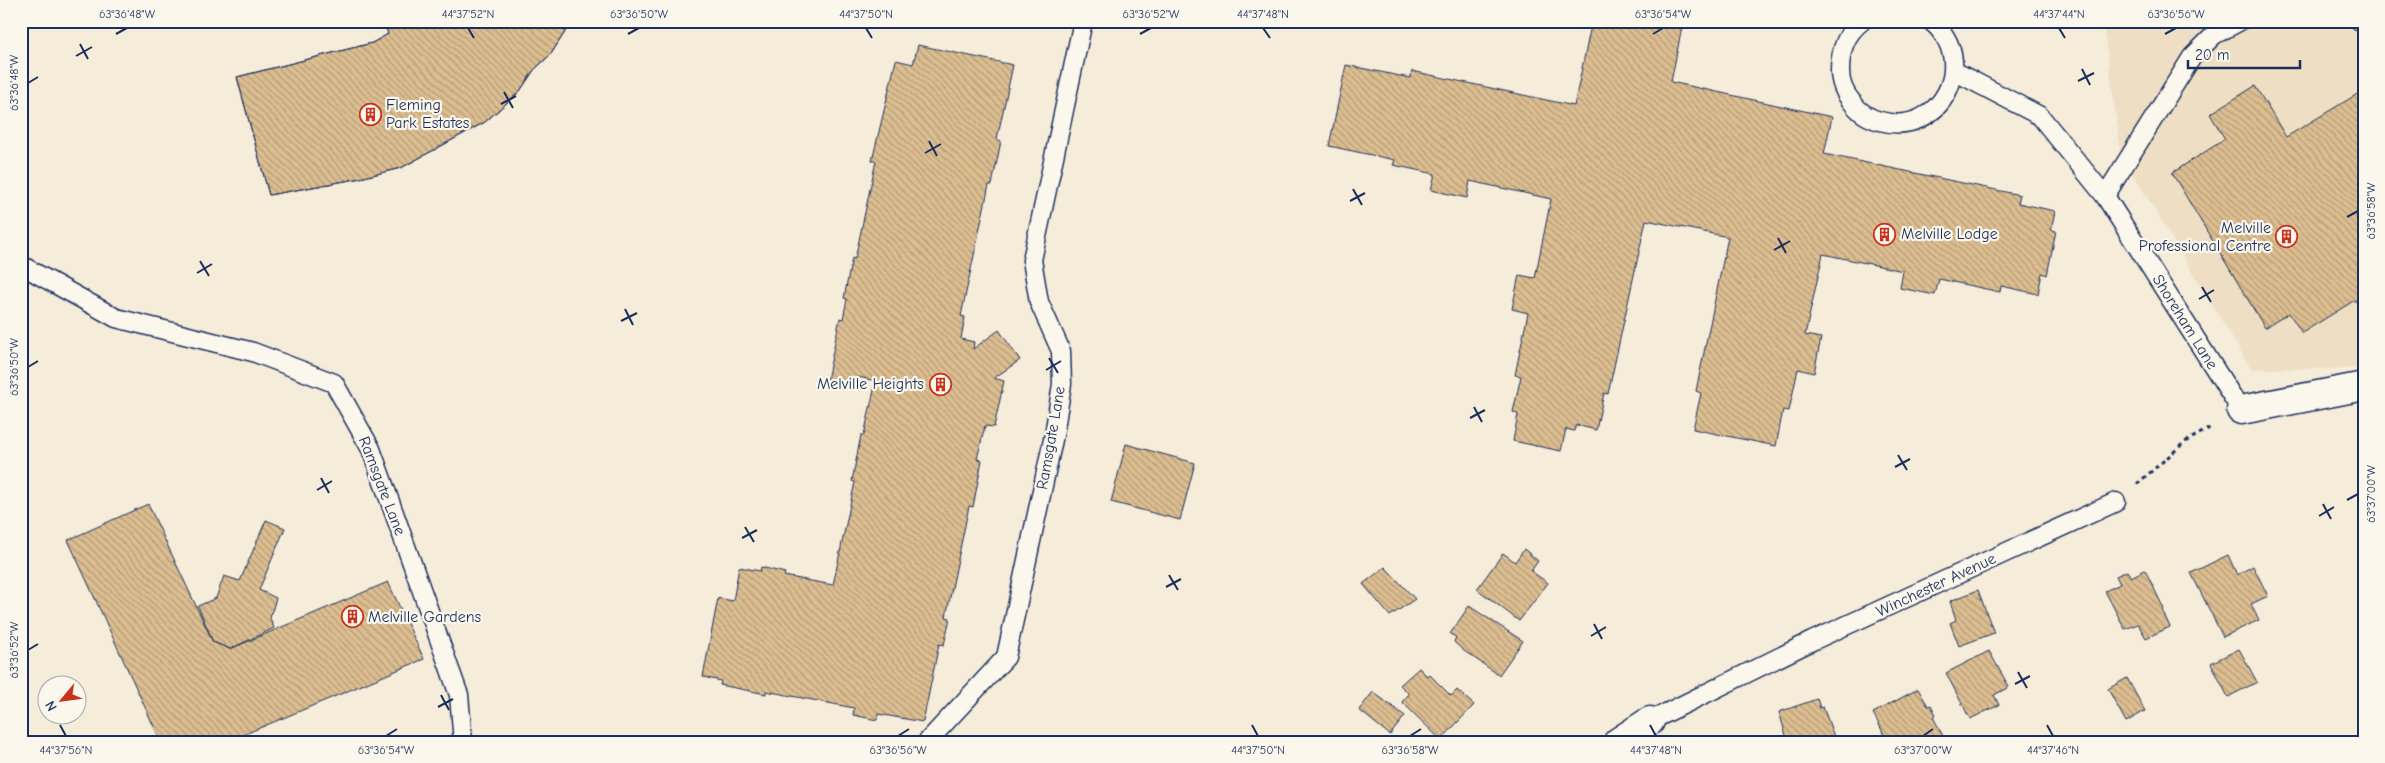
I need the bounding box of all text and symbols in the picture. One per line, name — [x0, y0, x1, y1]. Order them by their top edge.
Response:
text: 63°36'48"W — [99, 7, 156, 21]
text: 44°37'52"N — [442, 7, 494, 21]
text: 63°36'50"W — [610, 7, 669, 21]
text: 44°37'50"N — [839, 7, 893, 21]
text: 63°36'52"W — [1123, 7, 1180, 21]
text: 44°37'48"N — [1237, 7, 1289, 21]
text: 63°36'54"W — [1635, 7, 1692, 21]
text: 44°37'44"N — [2033, 7, 2085, 21]
text: 63°36'56"W — [2147, 7, 2205, 21]
scale bar — [2188, 38, 2300, 70]
text: 20 m — [2195, 46, 2229, 64]
text: 63°36'48"W — [7, 54, 21, 111]
place label: Fleming Park Estates — [386, 96, 470, 132]
building icon: Fleming Park Estates — [358, 102, 382, 126]
text: 63°36'58"W — [2364, 182, 2378, 239]
place label: Melville Professional Centre — [2139, 219, 2271, 255]
building icon: Melville Lodge — [1873, 222, 1897, 246]
place label: Melville Lodge — [1901, 225, 1998, 243]
building icon: Melville Professional Centre — [2275, 225, 2299, 249]
street label: Shoreham Lane — [2149, 271, 2221, 373]
text: 63°36'50"W — [7, 337, 21, 396]
building icon: Melville Heights — [928, 372, 952, 396]
place label: Melville Heights — [817, 375, 924, 393]
street label: Ramsgate Lane — [1033, 385, 1069, 491]
street label: Ramsgate Lane — [355, 434, 409, 538]
text: 63°37'00"W — [2364, 464, 2378, 523]
street label: Winchester Avenue — [1873, 549, 1999, 621]
building icon: Melville Gardens — [340, 605, 364, 629]
place label: Melville Gardens — [368, 608, 482, 626]
text: 63°36'52"W — [7, 621, 21, 678]
north arrow — [38, 676, 88, 726]
text: N — [41, 698, 61, 714]
text: 44°37'56"N — [40, 743, 92, 757]
text: 63°36'54"W — [358, 743, 415, 757]
text: 63°36'56"W — [869, 743, 927, 757]
text: 44°37'50"N — [1231, 743, 1285, 757]
text: 63°36'58"W — [1382, 743, 1439, 757]
text: 44°37'48"N — [1630, 743, 1682, 757]
text: 63°37'00"W — [1894, 743, 1953, 757]
text: 44°37'46"N — [2027, 743, 2079, 757]

